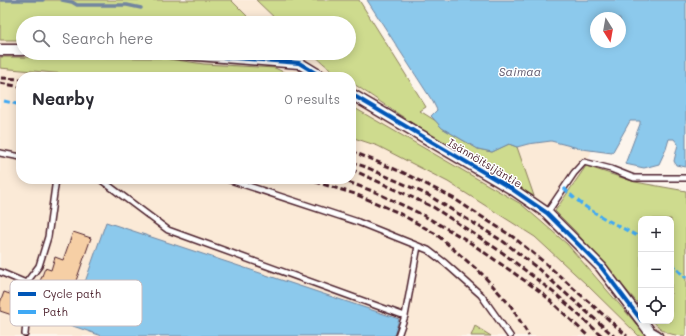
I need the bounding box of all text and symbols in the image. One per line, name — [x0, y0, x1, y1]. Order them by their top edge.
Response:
north arrow — [590, 12, 626, 48]
search box — [16, 16, 356, 60]
icon: search — [30, 27, 52, 49]
text: Search here — [62, 28, 153, 48]
water label: Saimaa — [499, 63, 541, 79]
text: Nearby — [32, 87, 94, 109]
text: 0 results — [285, 90, 340, 107]
street label: Isännöitsijäntie — [445, 134, 525, 191]
map controls — [638, 216, 674, 324]
button: + — [638, 216, 674, 252]
button: − — [638, 252, 674, 288]
legend — [10, 280, 142, 326]
text: Cycle path — [43, 286, 101, 301]
button: locate — [638, 288, 674, 324]
text: Path — [43, 304, 68, 319]

